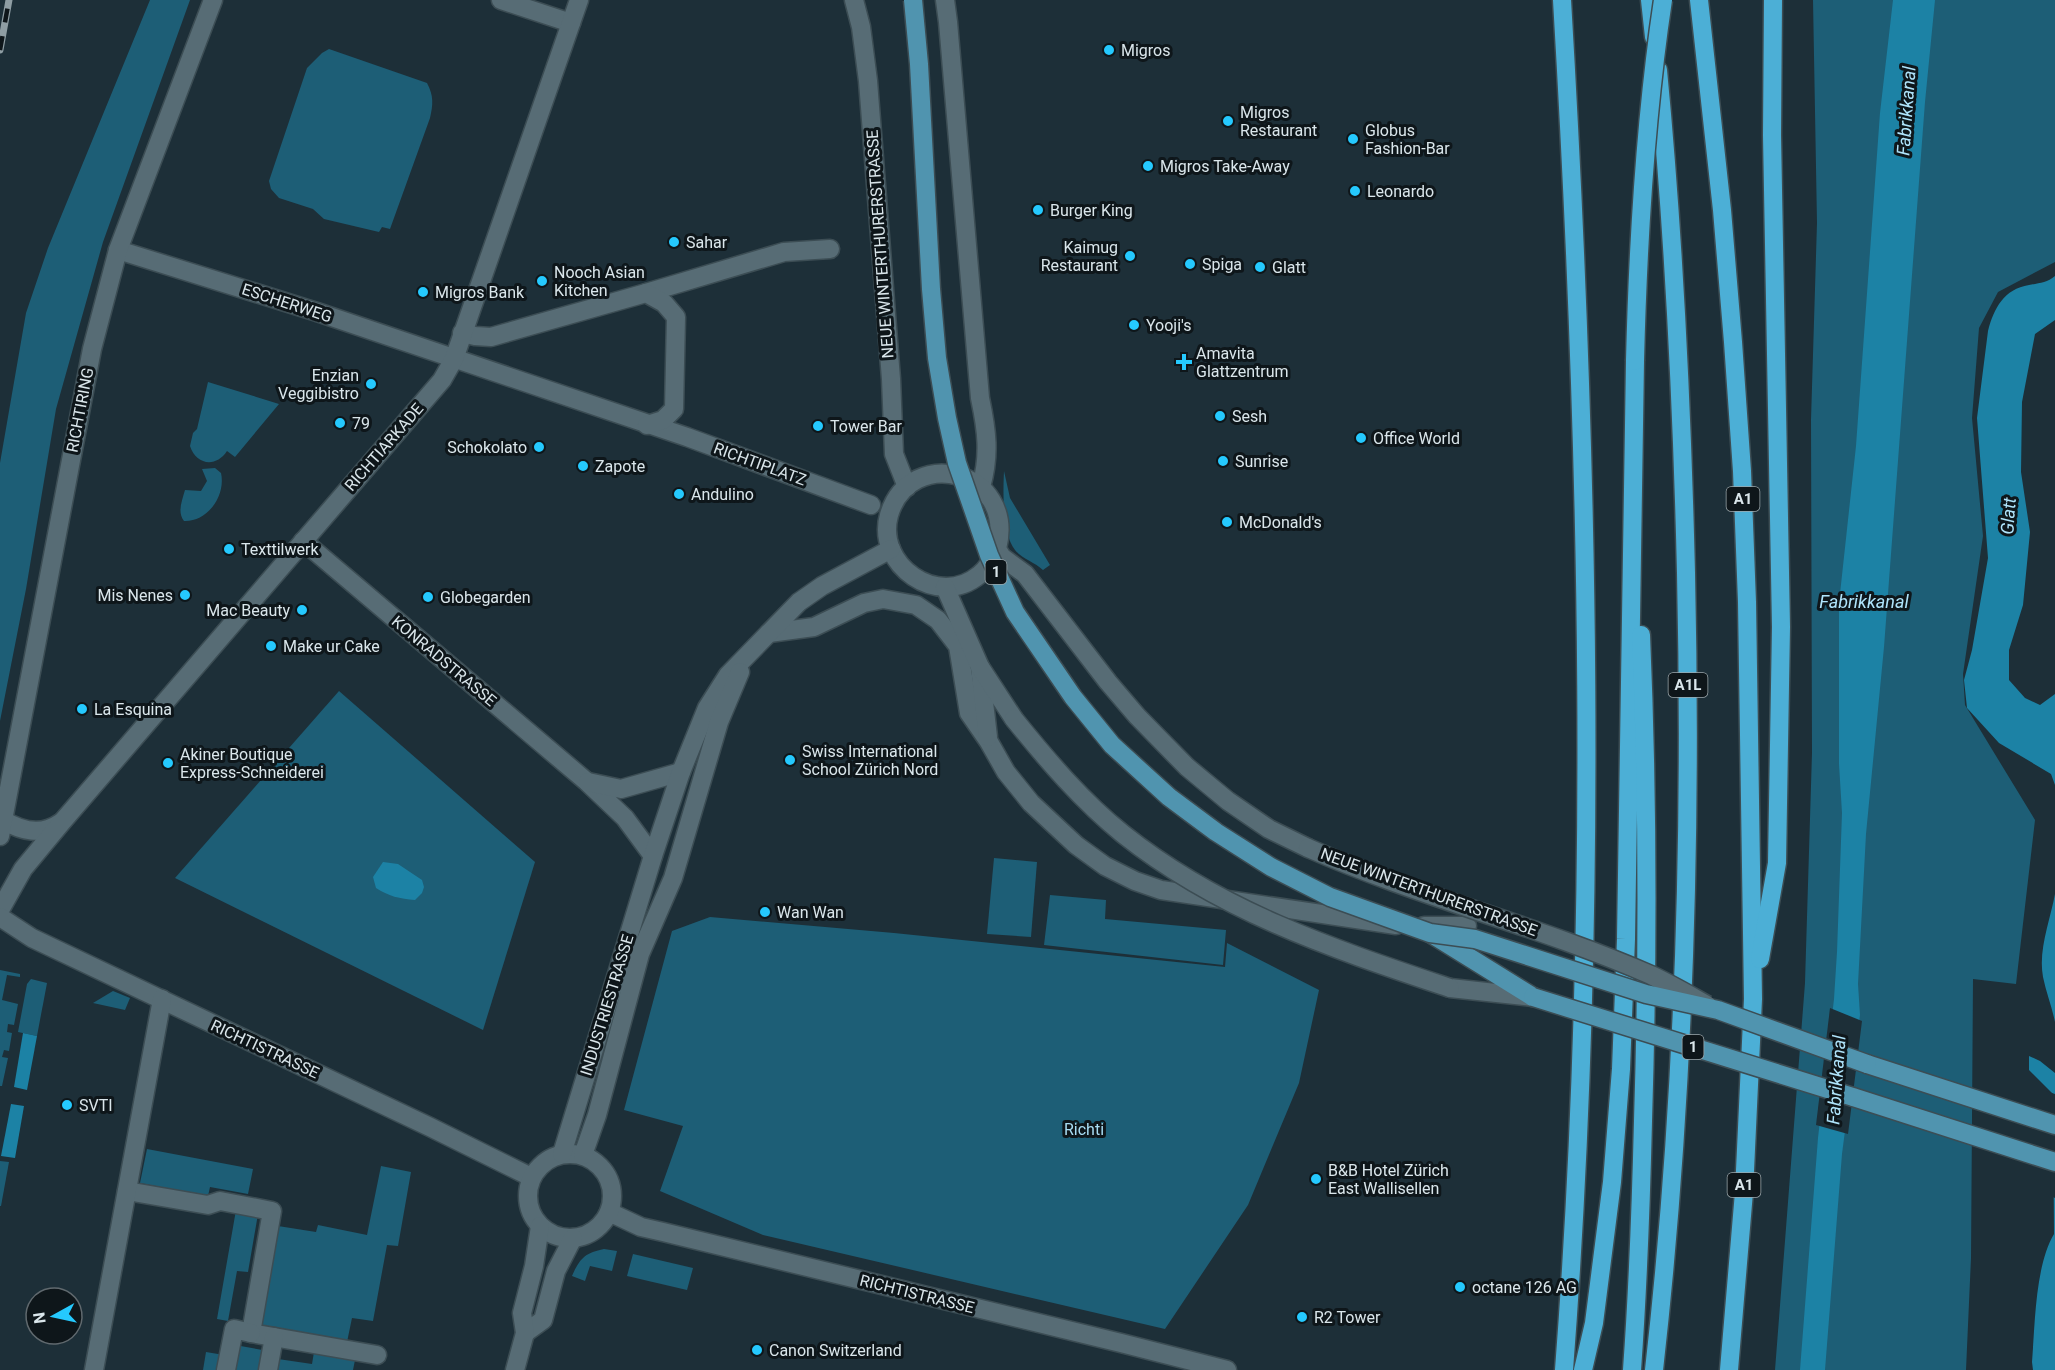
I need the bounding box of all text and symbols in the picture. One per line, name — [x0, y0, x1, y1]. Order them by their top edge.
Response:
place label: Migros — [1121, 41, 1171, 60]
marker: Migros — [1102, 43, 1116, 57]
water label: Fabrikkanal — [1892, 65, 1920, 156]
place label: Migros Restaurant — [1240, 103, 1317, 140]
marker: Migros Restaurant — [1221, 114, 1235, 128]
place label: Globus Fashion-Bar — [1365, 121, 1450, 158]
street label: NEUE WINTERTHURERSTRASSE — [863, 129, 897, 359]
marker: Globus Fashion-Bar — [1346, 132, 1360, 146]
place label: Migros Take-Away — [1160, 157, 1290, 176]
marker: Migros Take-Away — [1141, 159, 1155, 173]
place label: Leonardo — [1367, 182, 1434, 201]
marker: Leonardo — [1348, 184, 1362, 198]
place label: Burger King — [1050, 201, 1133, 220]
marker: Burger King — [1031, 203, 1045, 217]
place label: Sahar — [686, 233, 728, 252]
marker: Sahar — [667, 235, 681, 249]
place label: Kaimug Restaurant — [1041, 238, 1118, 275]
marker: Kaimug Restaurant — [1123, 249, 1137, 263]
place label: Spiga — [1202, 255, 1242, 274]
marker: Spiga — [1183, 257, 1197, 271]
place label: Glatt — [1272, 258, 1306, 277]
marker: Glatt — [1253, 260, 1267, 274]
place label: Nooch Asian Kitchen — [554, 263, 645, 300]
marker: Nooch Asian Kitchen — [535, 274, 549, 288]
street label: ESCHERWEG — [240, 280, 334, 326]
place label: Migros Bank — [435, 283, 525, 302]
marker: Migros Bank — [416, 285, 430, 299]
place label: Yooji's — [1146, 316, 1192, 335]
marker: Yooji's — [1127, 318, 1141, 332]
place label: Amavita Glattzentrum — [1196, 344, 1289, 381]
marker: Amavita Glattzentrum — [1177, 355, 1191, 369]
street label: RICHTIRING — [62, 366, 98, 454]
place label: Enzian Veggibistro — [278, 366, 359, 403]
marker: Enzian Veggibistro — [364, 377, 378, 391]
street label: RICHTIARKADE — [341, 399, 427, 495]
place label: Sesh — [1232, 407, 1267, 426]
marker: Sesh — [1213, 409, 1227, 423]
place label: 79 — [352, 414, 370, 433]
marker: 79 — [333, 416, 347, 430]
place label: Tower Bar — [830, 417, 902, 436]
marker: Tower Bar — [811, 419, 825, 433]
place label: Office World — [1373, 429, 1460, 448]
marker: Office World — [1354, 431, 1368, 445]
place label: Schokolato — [447, 438, 527, 457]
street label: RICHTIPLATZ — [711, 438, 809, 490]
marker: Schokolato — [532, 440, 546, 454]
place label: Sunrise — [1235, 452, 1288, 471]
marker: Sunrise — [1216, 454, 1230, 468]
place label: Zapote — [595, 457, 645, 476]
marker: Zapote — [576, 459, 590, 473]
place label: Andulino — [691, 485, 754, 504]
marker: Andulino — [672, 487, 686, 501]
road number: A1 — [1726, 487, 1760, 511]
water label: Glatt — [1996, 497, 2020, 535]
place label: McDonald's — [1239, 513, 1322, 532]
marker: McDonald's — [1220, 515, 1234, 529]
place label: Texttilwerk — [241, 540, 319, 559]
marker: Texttilwerk — [222, 542, 236, 556]
road number: 1 — [986, 560, 1006, 584]
place label: Mis Nenes — [97, 586, 173, 605]
marker: Mis Nenes — [178, 588, 192, 602]
place label: Globegarden — [440, 588, 531, 607]
marker: Globegarden — [421, 590, 435, 604]
water label: Fabrikkanal — [1819, 591, 1909, 612]
place label: Mac Beauty — [206, 601, 290, 620]
marker: Mac Beauty — [295, 603, 309, 617]
street label: KONRADSTRASSE — [388, 612, 500, 710]
place label: Make ur Cake — [283, 637, 380, 656]
marker: Make ur Cake — [264, 639, 278, 653]
road number: A1L — [1668, 673, 1708, 697]
place label: La Esquina — [94, 700, 172, 719]
marker: La Esquina — [75, 702, 89, 716]
place label: Swiss International School Zürich Nord — [802, 742, 938, 779]
place label: Akiner Boutique Express-Schneiderei — [180, 745, 324, 782]
marker: Swiss International School Zürich Nord — [783, 753, 797, 767]
marker: Akiner Boutique Express-Schneiderei — [161, 756, 175, 770]
street label: NEUE WINTERTHURERSTRASSE — [1318, 844, 1540, 940]
place label: Wan Wan — [777, 903, 844, 922]
marker: Wan Wan — [758, 905, 772, 919]
street label: INDUSTRIESTRASSE — [577, 932, 637, 1078]
street label: RICHTISTRASSE — [208, 1016, 322, 1082]
water label: Fabrikkanal — [1822, 1034, 1850, 1125]
road number: 1 — [1682, 1035, 1704, 1059]
place label: SVTI — [79, 1096, 113, 1115]
marker: SVTI — [60, 1098, 74, 1112]
park label: Richti — [1064, 1120, 1104, 1139]
place label: B&B Hotel Zürich East Wallisellen — [1328, 1161, 1449, 1198]
marker: B&B Hotel Zürich East Wallisellen — [1309, 1172, 1323, 1186]
road number: A1 — [1728, 1173, 1760, 1197]
street label: RICHTISTRASSE — [858, 1271, 976, 1317]
place label: octane 126 AG — [1472, 1278, 1577, 1297]
marker: octane 126 AG — [1453, 1280, 1467, 1294]
north arrow — [24, 1286, 84, 1346]
place label: R2 Tower — [1314, 1308, 1381, 1327]
marker: R2 Tower — [1295, 1310, 1309, 1324]
text: N — [29, 1311, 50, 1325]
place label: Canon Switzerland — [769, 1341, 902, 1360]
marker: Canon Switzerland — [750, 1343, 764, 1357]

